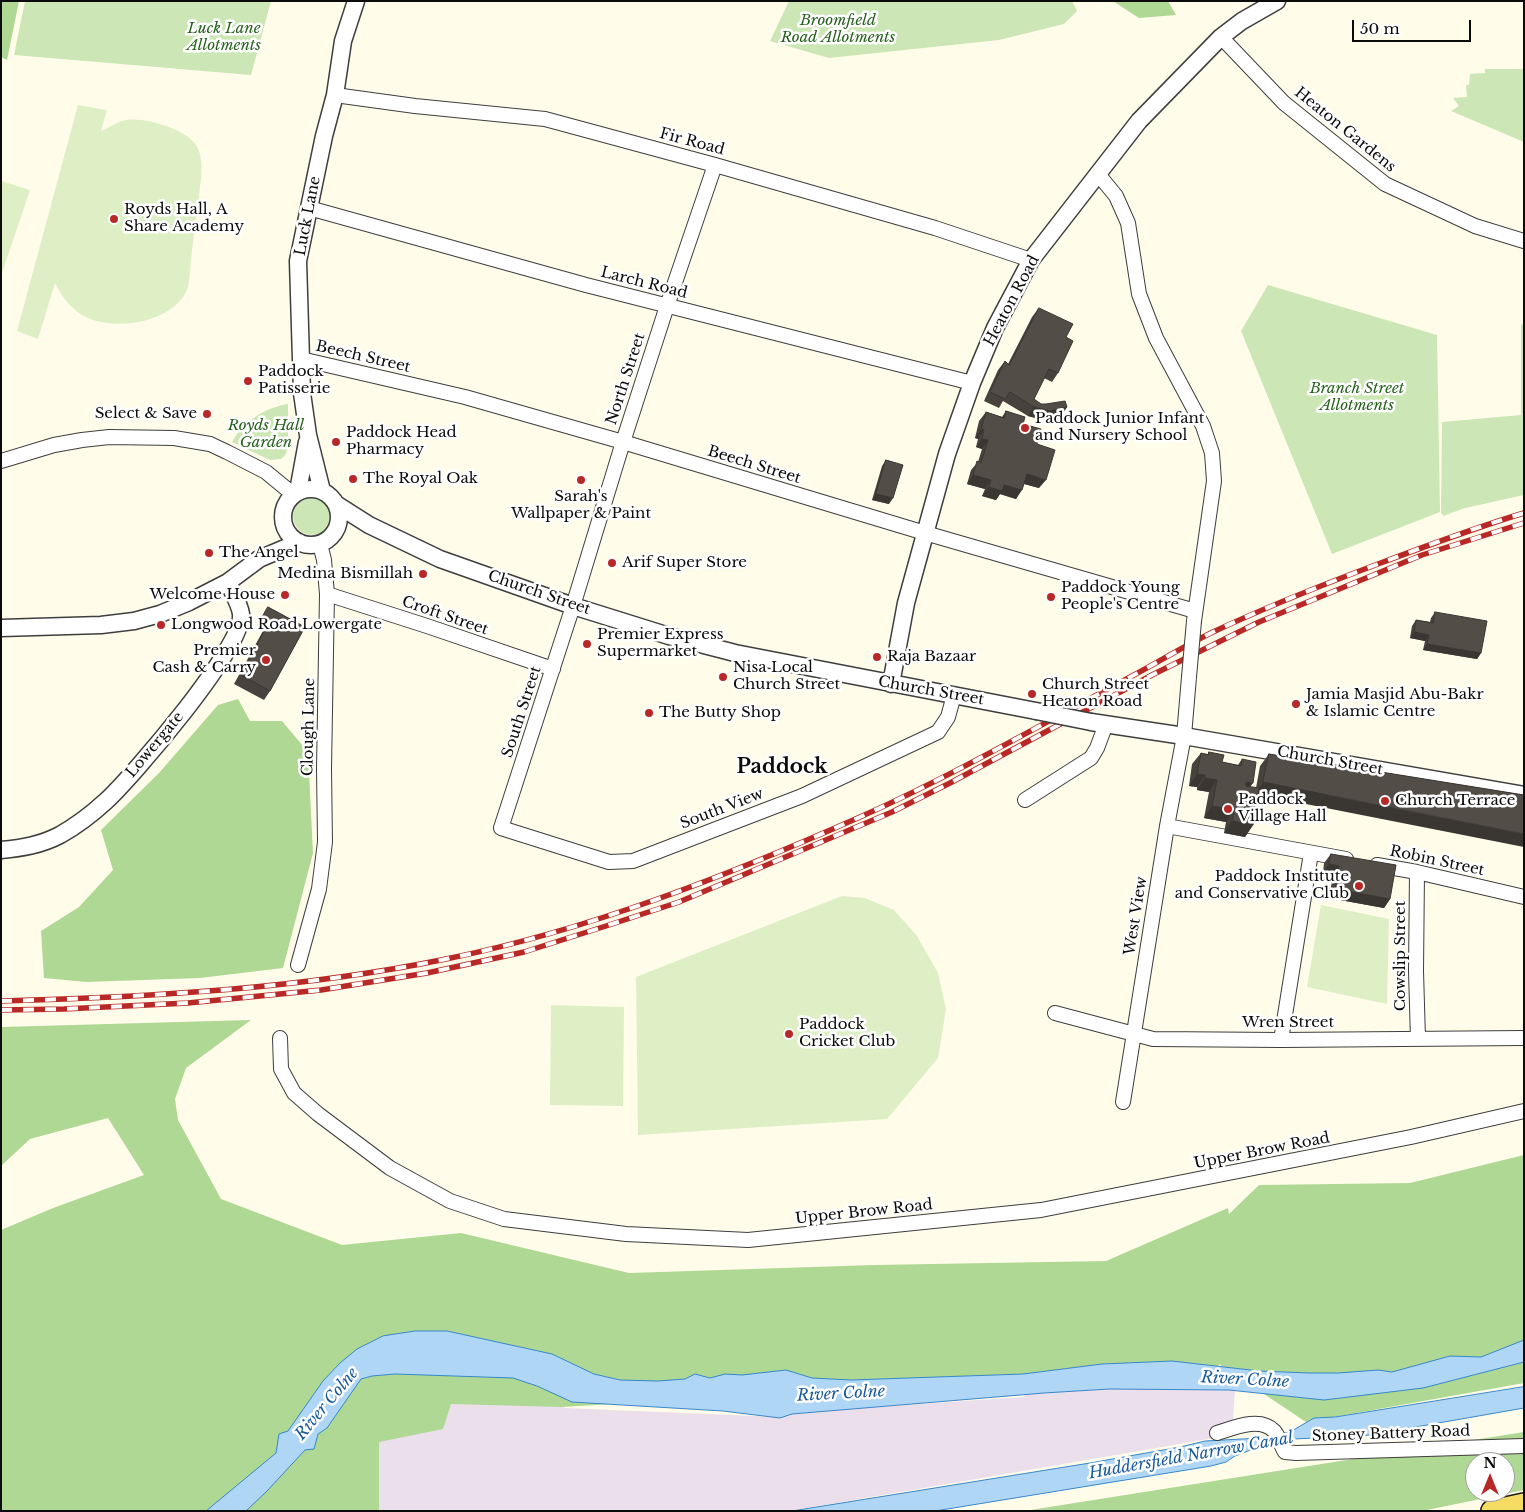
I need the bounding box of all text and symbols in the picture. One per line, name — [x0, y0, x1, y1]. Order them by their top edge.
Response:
scale bar — [1355, 10, 1474, 42]
park label: Broomfield Road Allotments — [781, 12, 895, 47]
text: 50 m — [1360, 19, 1400, 38]
park label: Luck Lane Allotments — [187, 20, 261, 55]
street label: Heaton Gardens — [1291, 84, 1399, 176]
street label: Fir Road — [658, 125, 726, 159]
street label: Luck Lane — [291, 175, 325, 257]
place label: Royds Hall, A Share Academy — [124, 201, 244, 236]
marker: Royds Hall, A Share Academy — [108, 213, 120, 225]
street label: Heaton Road — [980, 252, 1044, 350]
street label: Larch Road — [599, 264, 689, 302]
street label: North Street — [603, 331, 649, 427]
street label: Beech Street — [314, 337, 412, 377]
place label: Paddock Patisserie — [258, 363, 330, 398]
marker: Paddock Patisserie — [242, 375, 254, 387]
park label: Branch Street Allotments — [1310, 380, 1404, 415]
place label: Select & Save — [95, 405, 197, 423]
marker: Select & Save — [201, 408, 213, 420]
place label: Paddock Junior Infant and Nursery School — [1035, 410, 1204, 445]
park label: Royds Hall Garden — [228, 417, 304, 452]
marker: Paddock Junior Infant and Nursery School — [1019, 422, 1031, 434]
place label: Paddock Head Pharmacy — [346, 424, 457, 459]
marker: Paddock Head Pharmacy — [330, 436, 342, 448]
street label: Beech Street — [705, 442, 803, 488]
place label: The Royal Oak — [363, 470, 478, 488]
marker: The Royal Oak — [347, 473, 359, 485]
marker: Sarah's Wallpaper & Paint — [575, 474, 587, 486]
place label: Sarah's Wallpaper & Paint — [511, 488, 651, 523]
place label: The Angel — [219, 544, 299, 562]
marker: The Angel — [203, 547, 215, 559]
place label: Arif Super Store — [622, 554, 747, 572]
marker: Arif Super Store — [606, 557, 618, 569]
place label: Medina Bismillah — [277, 565, 413, 583]
street label: Church Street — [485, 567, 593, 619]
marker: Medina Bismillah — [417, 568, 429, 580]
place label: Paddock Young People's Centre — [1061, 579, 1180, 614]
place label: Welcome House — [149, 586, 275, 604]
marker: Welcome House — [279, 589, 291, 601]
marker: Paddock Young People's Centre — [1045, 591, 1057, 603]
street label: Croft Street — [399, 593, 491, 639]
place label: Longwood Road Lowergate — [171, 616, 382, 634]
marker: Longwood Road Lowergate — [155, 619, 167, 631]
place label: Premier Express Supermarket — [597, 626, 724, 661]
marker: Premier Express Supermarket — [581, 638, 593, 650]
place label: Premier Cash & Carry — [153, 642, 256, 677]
place label: Raja Bazaar — [887, 648, 976, 666]
marker: Raja Bazaar — [871, 651, 883, 663]
marker: Premier Cash & Carry — [260, 654, 272, 666]
place label: Nisa Local Church Street — [733, 659, 840, 694]
street label: South Street — [499, 664, 545, 760]
marker: Nisa Local Church Street — [717, 671, 729, 683]
street label: Church Street — [877, 673, 985, 709]
place label: Church Street Heaton Road — [1042, 676, 1149, 711]
street label: Clough Lane — [299, 678, 319, 776]
place label: Jamia Masjid Abu-Bakr & Islamic Centre — [1306, 686, 1484, 721]
marker: Church Street Heaton Road — [1026, 688, 1038, 700]
marker: Jamia Masjid Abu-Bakr & Islamic Centre — [1290, 698, 1302, 710]
place label: The Butty Shop — [659, 704, 781, 722]
marker: The Butty Shop — [643, 707, 655, 719]
street label: Lowergate — [122, 708, 188, 782]
street label: Church Street — [1276, 743, 1384, 779]
district label: Paddock — [736, 755, 828, 779]
street label: South View — [678, 785, 766, 833]
place label: Paddock Village Hall — [1238, 791, 1327, 826]
place label: Church Terrace — [1395, 792, 1515, 810]
marker: Church Terrace — [1379, 795, 1391, 807]
marker: Paddock Village Hall — [1222, 803, 1234, 815]
street label: Robin Street — [1388, 842, 1486, 880]
place label: Paddock Institute and Conservative Club — [1175, 868, 1349, 903]
street label: West View — [1121, 875, 1151, 957]
marker: Paddock Institute and Conservative Club — [1353, 880, 1365, 892]
street label: Cowslip Street — [1392, 901, 1410, 1011]
street label: Wren Street — [1242, 1014, 1334, 1032]
place label: Paddock Cricket Club — [799, 1016, 895, 1051]
marker: Paddock Cricket Club — [783, 1028, 795, 1040]
street label: Upper Brow Road — [1193, 1129, 1331, 1173]
street label: Upper Brow Road — [794, 1196, 934, 1228]
water label: River Colne — [291, 1364, 363, 1444]
water label: River Colne — [1201, 1368, 1289, 1392]
water label: River Colne — [797, 1382, 885, 1406]
street label: Stoney Battery Road — [1312, 1422, 1470, 1446]
water label: Huddersfield Narrow Canal — [1087, 1429, 1295, 1483]
north arrow — [1465, 1452, 1515, 1502]
text: N — [1483, 1454, 1497, 1472]

